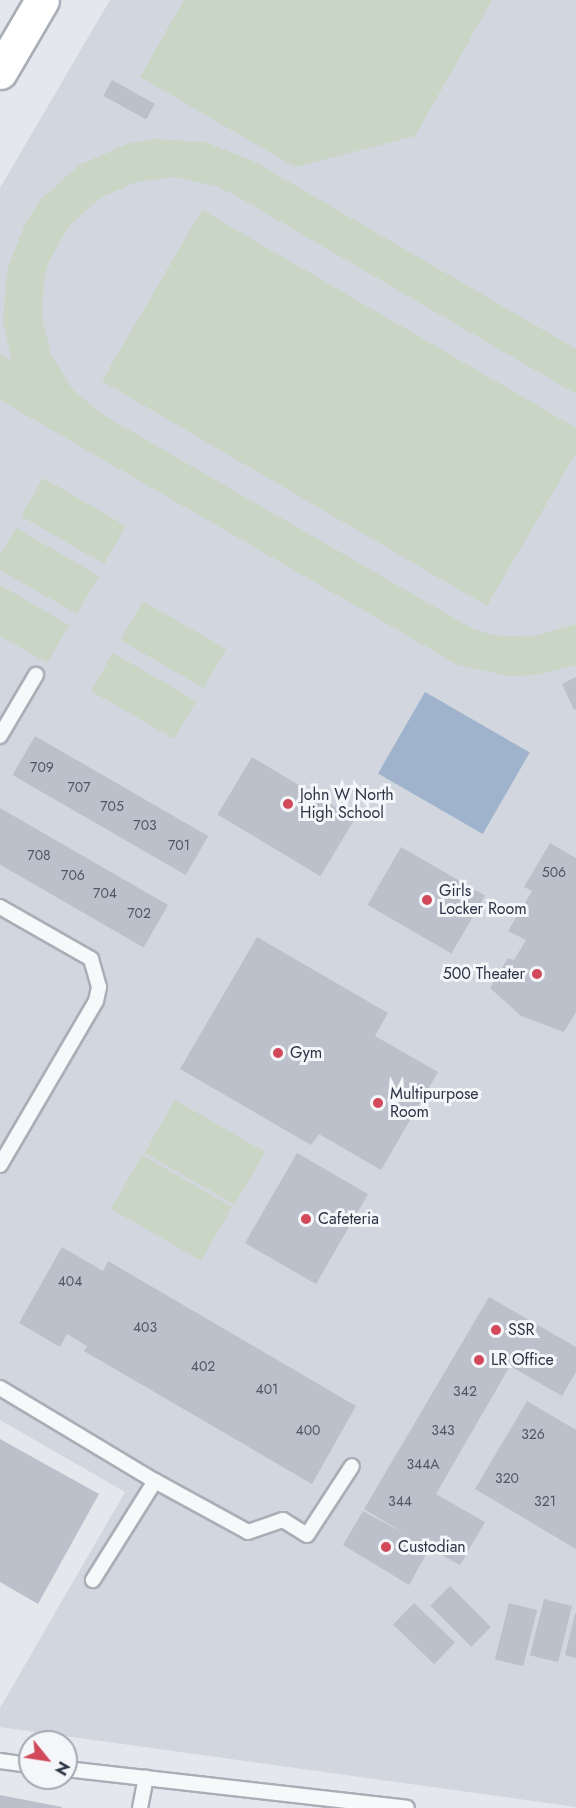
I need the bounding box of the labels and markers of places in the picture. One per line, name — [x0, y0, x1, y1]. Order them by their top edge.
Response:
place label: John W North High School — [300, 785, 394, 823]
marker: John W North High School — [281, 797, 295, 811]
place label: Girls Locker Room — [439, 881, 527, 919]
marker: Girls Locker Room — [420, 893, 434, 907]
place label: 500 Theater — [443, 964, 525, 984]
marker: 500 Theater — [530, 967, 544, 981]
place label: Gym — [290, 1043, 322, 1063]
marker: Gym — [271, 1046, 285, 1060]
place label: Multipurpose Room — [390, 1084, 479, 1122]
marker: Multipurpose Room — [371, 1096, 385, 1110]
place label: Cafeteria — [318, 1209, 379, 1229]
marker: Cafeteria — [299, 1212, 313, 1226]
place label: SSR — [508, 1320, 534, 1340]
marker: SSR — [489, 1323, 503, 1337]
place label: LR Office — [491, 1350, 554, 1370]
marker: LR Office — [472, 1353, 486, 1367]
place label: Custodian — [398, 1537, 466, 1557]
marker: Custodian — [379, 1540, 393, 1554]

